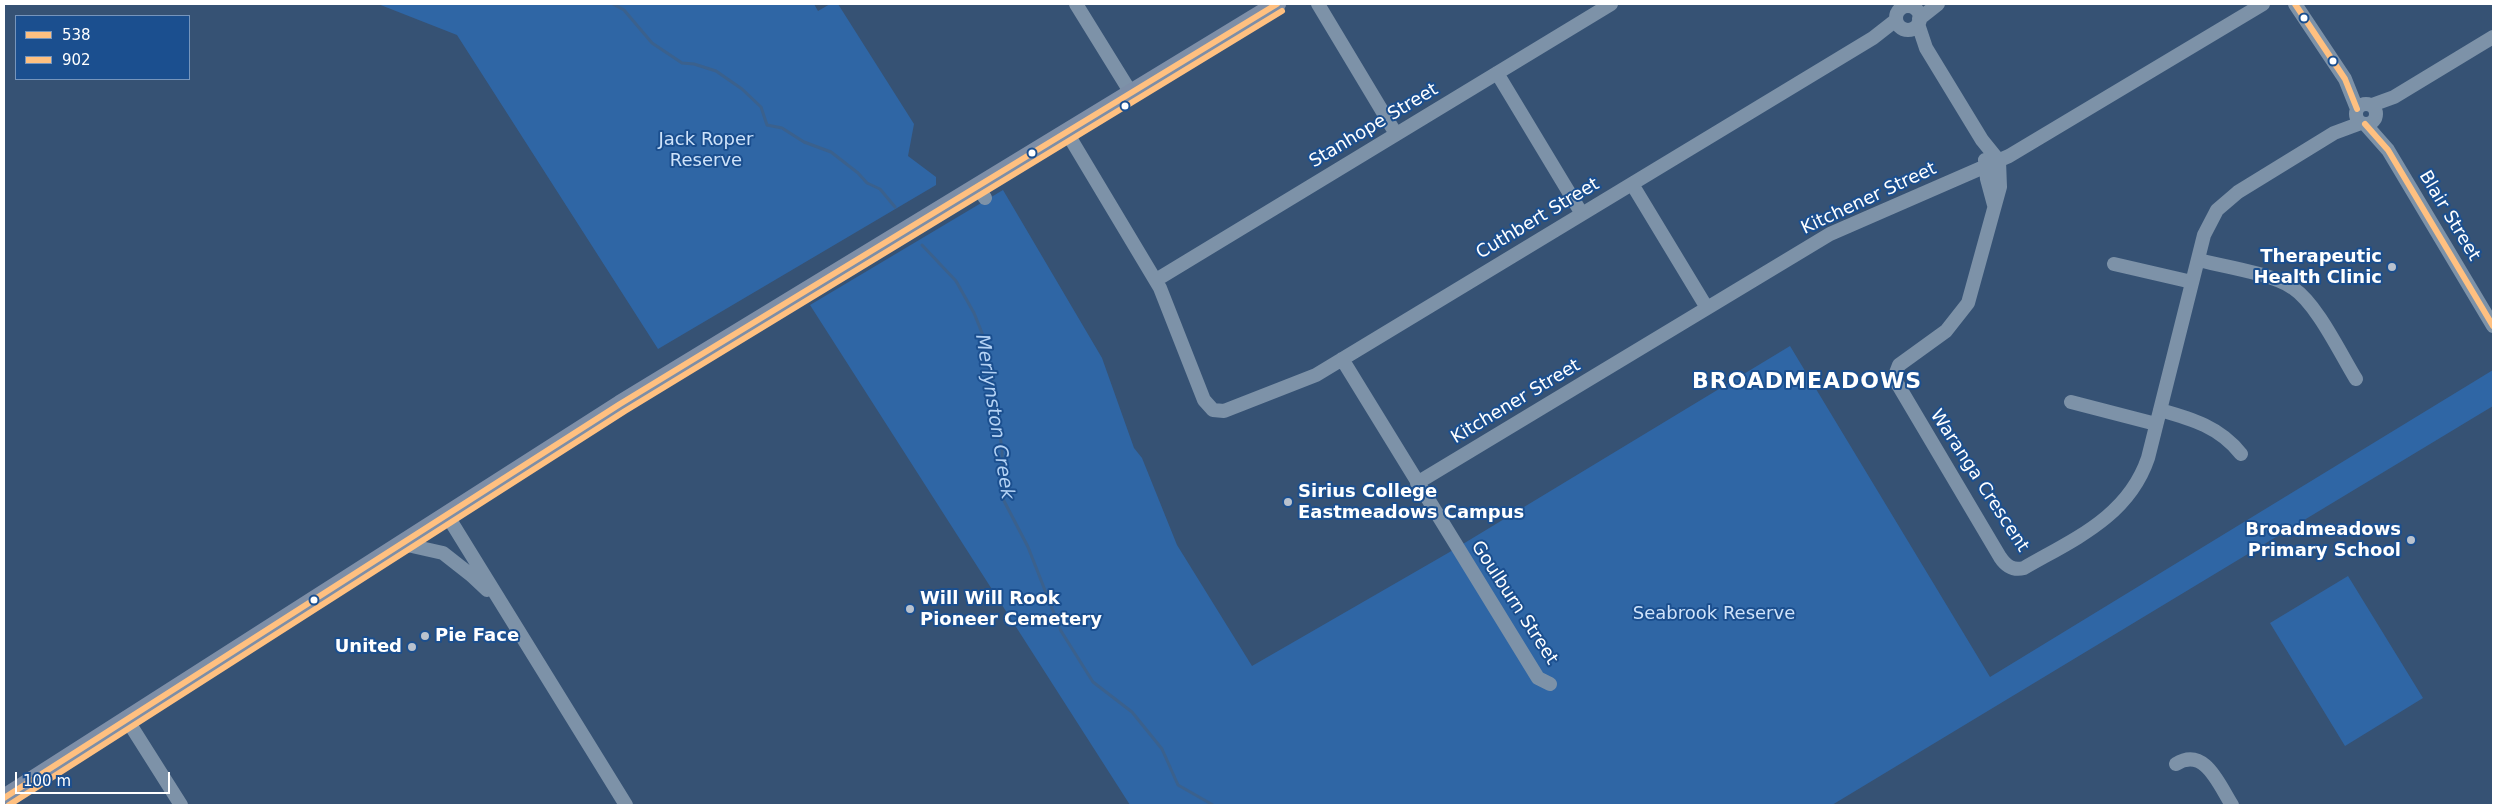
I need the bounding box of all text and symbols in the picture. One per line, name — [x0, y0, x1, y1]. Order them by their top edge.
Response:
unlabelled marker — [2299, 13, 2309, 23]
legend — [15, 15, 190, 80]
text: 538 — [62, 26, 91, 44]
text: 902 — [62, 51, 91, 69]
unlabelled marker — [2328, 56, 2338, 66]
street label: Stanhope Street — [1306, 79, 1442, 173]
unlabelled marker — [1120, 101, 1130, 111]
park label: Jack Roper Reserve — [659, 129, 753, 172]
unlabelled marker — [1027, 148, 1037, 158]
street label: Kitchener Street — [1798, 158, 1940, 240]
street label: Blair Street — [2414, 167, 2484, 265]
street label: Cuthbert Street — [1473, 174, 1603, 264]
place label: Therapeutic Health Clinic — [2254, 246, 2382, 288]
marker: Therapeutic Health Clinic — [2386, 261, 2398, 273]
water label: Merlynston Creek — [970, 333, 1018, 501]
street label: Kitchener Street — [1448, 355, 1584, 449]
district label: BROADMEADOWS — [1690, 369, 1924, 395]
street label: Waranga Crescent — [1925, 406, 2033, 556]
place label: Sirius College Eastmeadows Campus — [1298, 481, 1524, 524]
marker: Sirius College Eastmeadows Campus — [1282, 496, 1294, 508]
place label: Broadmeadows Primary School — [2245, 519, 2401, 562]
marker: Broadmeadows Primary School — [2405, 534, 2417, 546]
street label: Goulburn Street — [1466, 537, 1562, 669]
place label: Will Will Rook Pioneer Cemetery — [920, 588, 1102, 630]
unlabelled marker — [309, 595, 319, 605]
marker: Will Will Rook Pioneer Cemetery — [904, 603, 916, 615]
park label: Seabrook Reserve — [1633, 603, 1795, 625]
place label: Pie Face — [435, 625, 519, 647]
marker: Pie Face — [419, 630, 431, 642]
place label: United — [335, 636, 402, 658]
marker: United — [406, 641, 418, 653]
scale bar — [18, 762, 172, 794]
text: 100 m — [23, 772, 71, 790]

